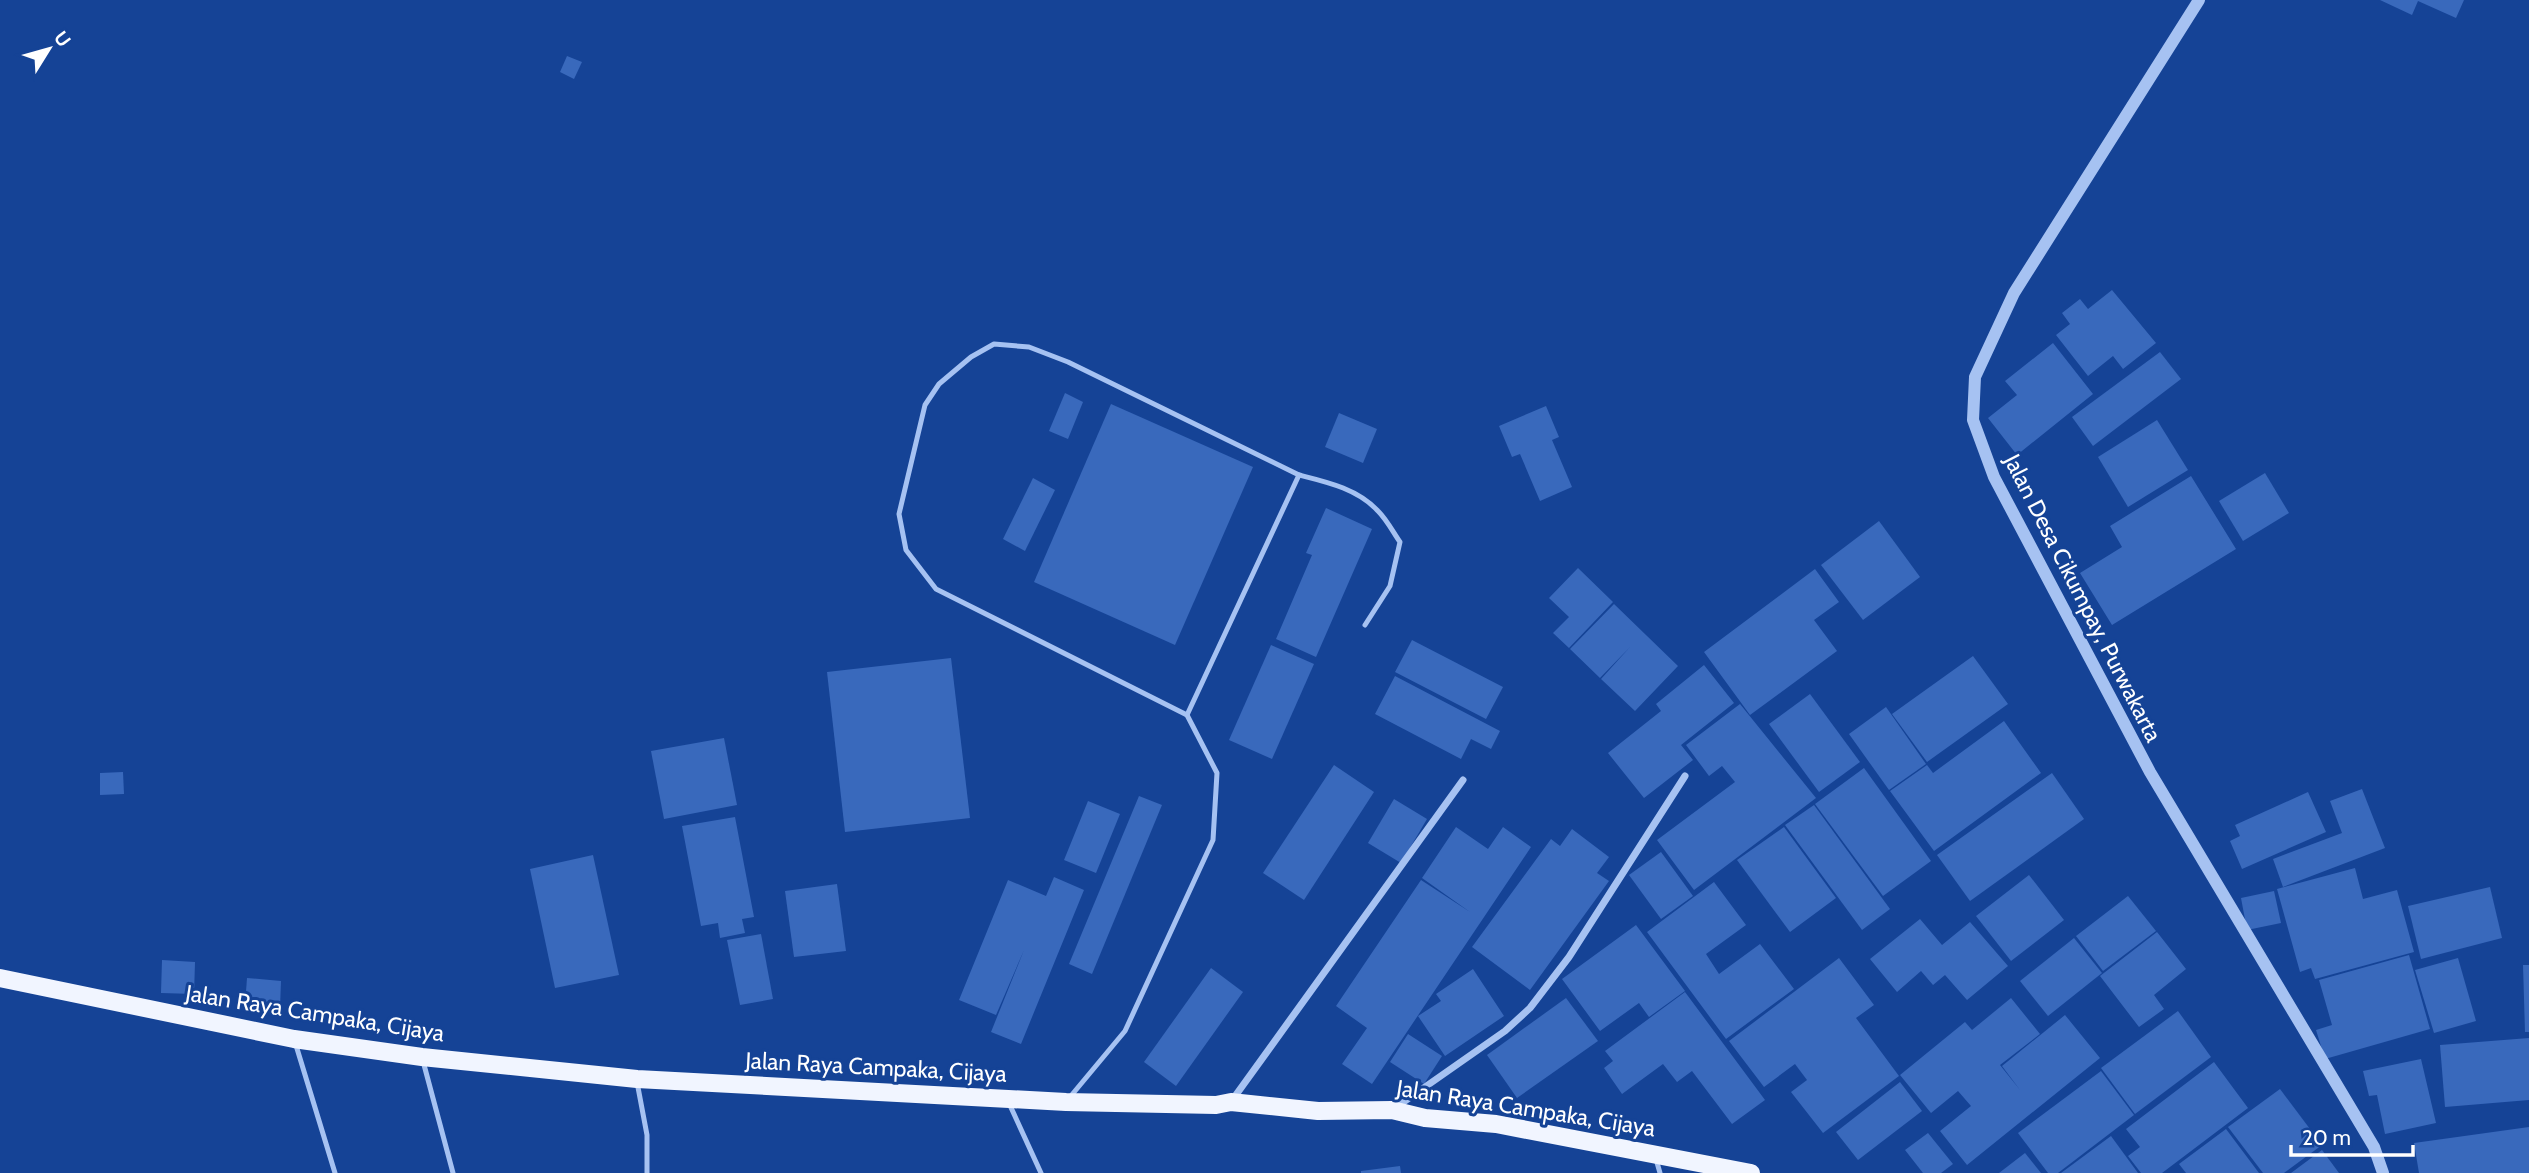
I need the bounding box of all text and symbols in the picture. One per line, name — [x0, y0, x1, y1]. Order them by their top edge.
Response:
north arrow — [14, 14, 84, 84]
text: U — [49, 27, 75, 51]
street label: Jalan Desa Cikumpay, Purwakarta — [1998, 449, 2168, 747]
street label: Jalan Raya Campaka, Cijaya — [183, 979, 446, 1047]
street label: Jalan Raya Campaka, Cijaya — [744, 1046, 1007, 1088]
street label: Jalan Raya Campaka, Cijaya — [1394, 1074, 1657, 1142]
scale bar — [2291, 1114, 2414, 1158]
text: 20 m — [2302, 1125, 2351, 1150]

